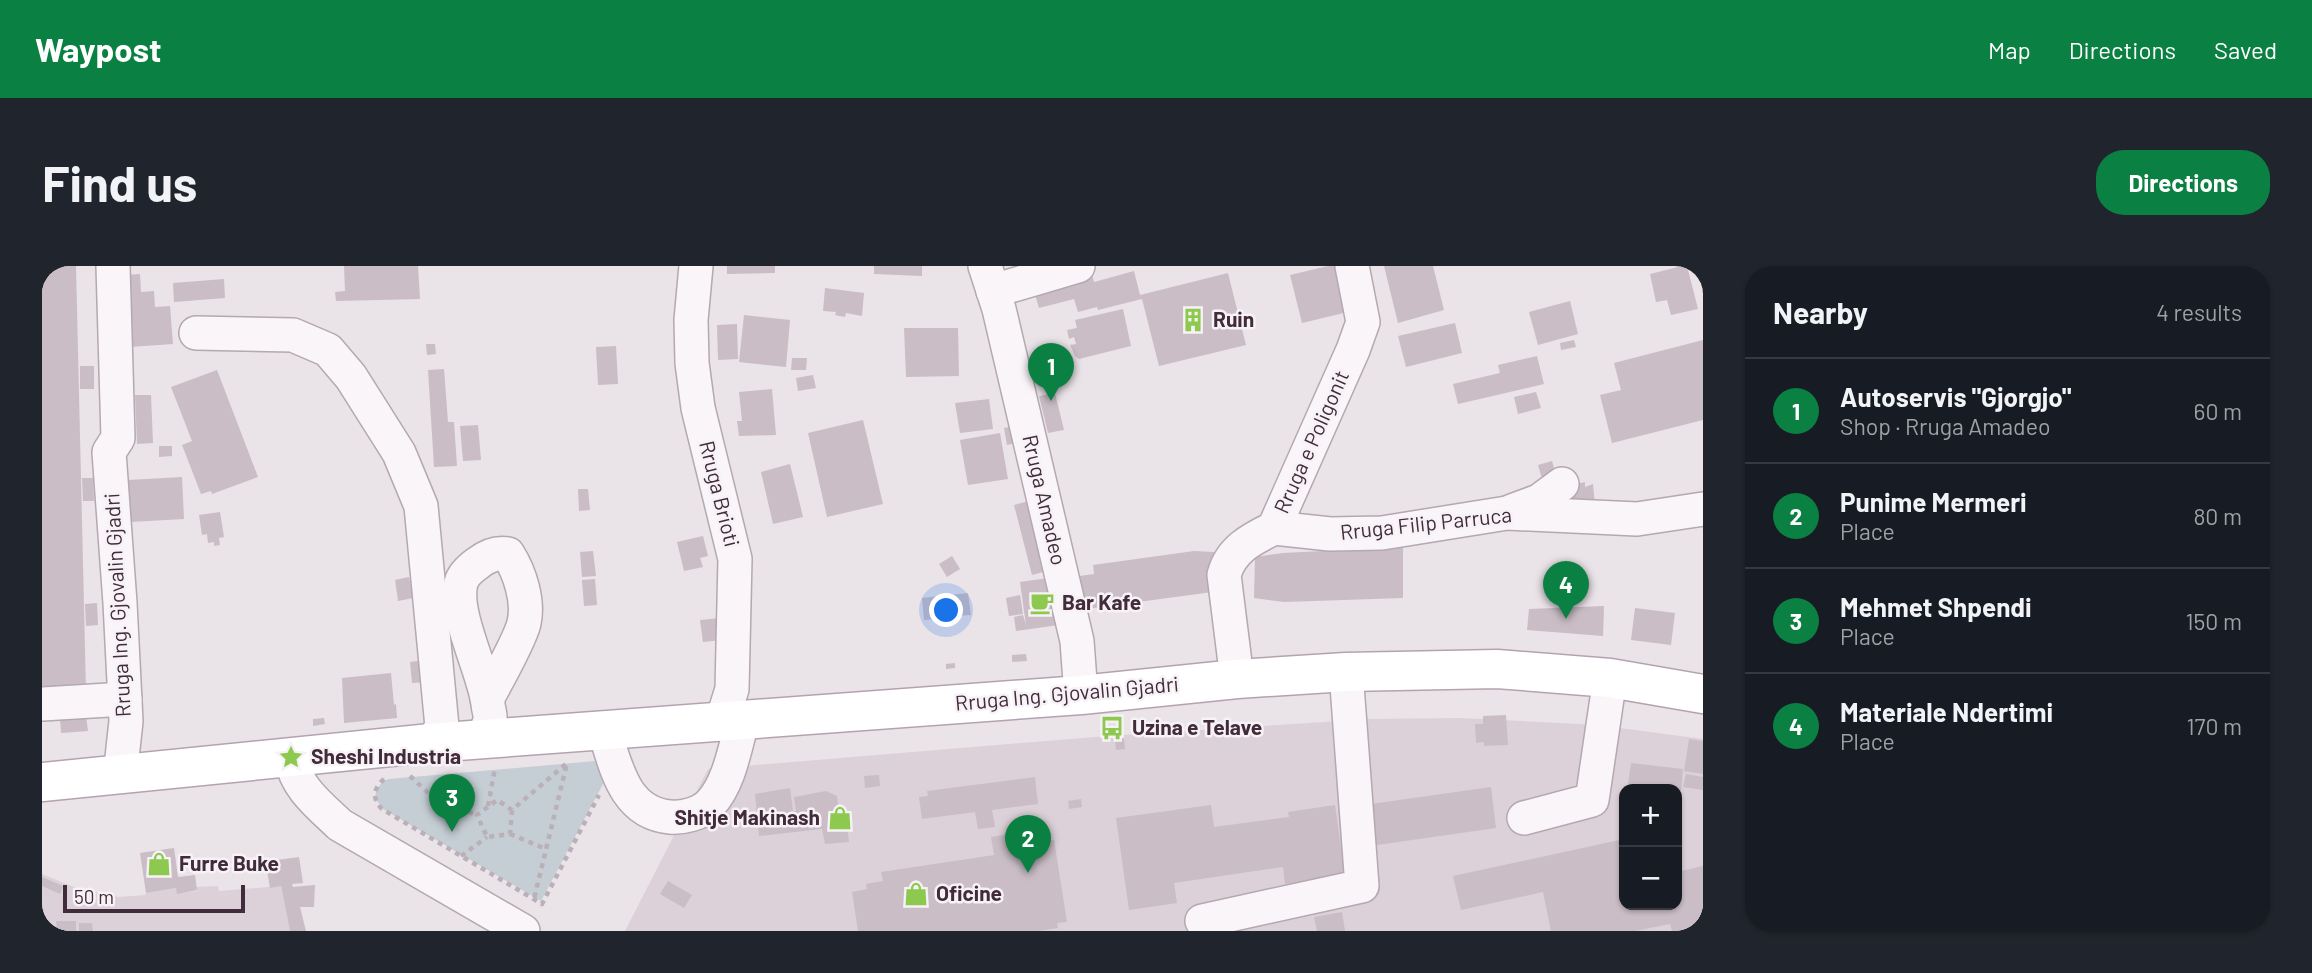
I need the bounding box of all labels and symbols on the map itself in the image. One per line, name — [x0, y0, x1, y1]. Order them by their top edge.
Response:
building icon: Ruin — [1179, 306, 1207, 334]
place label: Ruin — [1213, 306, 1254, 331]
pin: 1 — [1028, 343, 1074, 401]
street label: Rruga e Poligonit — [1268, 366, 1353, 517]
street label: Rruga Amadeo — [1018, 432, 1073, 567]
street label: Rruga Brioti — [695, 438, 746, 549]
street label: Rruga Ing. Gjovalin Gjadri — [98, 492, 135, 718]
street label: Rruga Filip Parruca — [1339, 501, 1513, 544]
pin: 4 — [1543, 561, 1589, 619]
cafe icon: Bar Kafe — [1028, 589, 1056, 617]
place label: Bar Kafe — [1062, 589, 1141, 614]
your location — [929, 593, 963, 627]
street label: Rruga Ing. Gjovalin Gjadri — [954, 670, 1180, 715]
bus stop icon: Uzina e Telave — [1098, 714, 1126, 742]
place label: Uzina e Telave — [1132, 714, 1262, 739]
place icon: Sheshi Industria — [277, 743, 305, 771]
place label: Sheshi Industria — [311, 743, 461, 768]
pin: 3 — [429, 774, 475, 832]
place label: Shitje Makinash — [674, 804, 820, 829]
shop icon: Shitje Makinash — [826, 804, 854, 832]
pin: 2 — [1005, 815, 1051, 873]
shop icon: Furre Buke — [145, 850, 173, 878]
place label: Furre Buke — [179, 850, 279, 875]
shop icon: Oficine — [902, 880, 930, 908]
place label: Oficine — [936, 880, 1002, 905]
scale bar — [63, 882, 245, 914]

